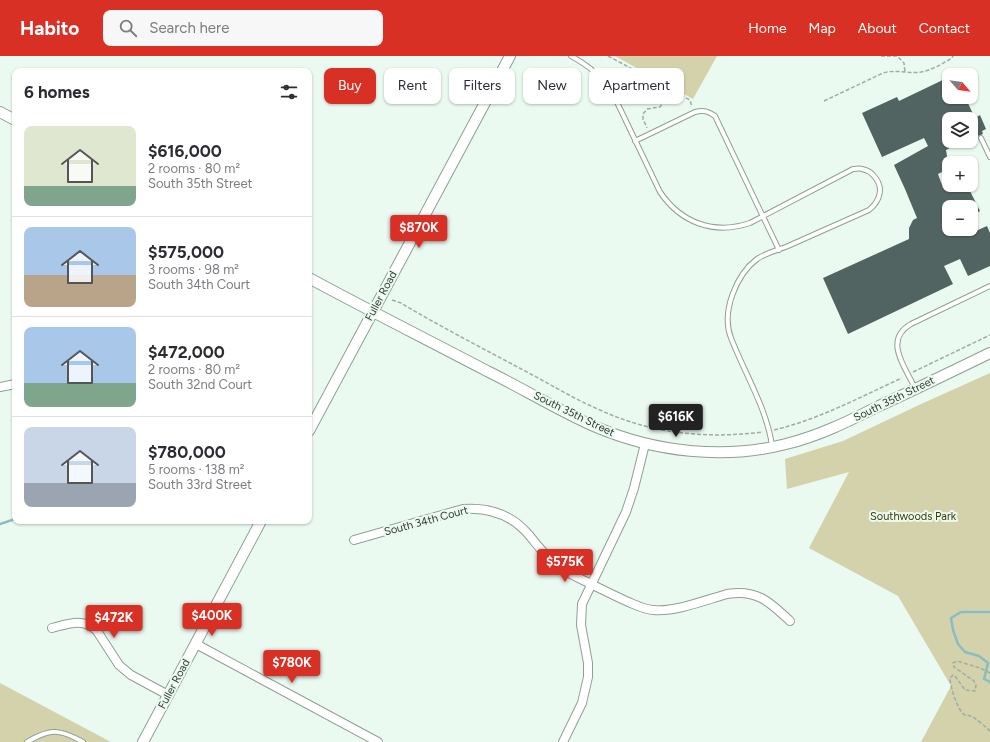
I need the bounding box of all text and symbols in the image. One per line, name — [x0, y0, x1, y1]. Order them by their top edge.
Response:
search box — [103, 10, 383, 46]
text: Habito — [20, 17, 79, 40]
icon: search — [117, 17, 139, 39]
text: Search here — [149, 19, 229, 37]
text: Home — [748, 20, 787, 37]
text: Map — [809, 20, 836, 37]
text: About — [858, 20, 897, 37]
text: Contact — [919, 20, 970, 37]
chip: Buy — [324, 68, 376, 104]
chip: Rent — [384, 68, 441, 104]
chip: Filters — [449, 68, 515, 104]
chip: New — [523, 68, 581, 104]
chip: Apartment — [589, 68, 684, 104]
north arrow — [942, 68, 978, 104]
map controls — [942, 68, 978, 236]
icon: filters — [278, 81, 300, 103]
text: 6 homes — [24, 82, 90, 102]
button: layers — [942, 112, 978, 148]
text: $616,000 — [148, 141, 222, 161]
icon: home — [56, 142, 104, 190]
button: + — [942, 156, 978, 192]
text: 2 rooms · 80 m² — [148, 161, 240, 176]
text: South 35th Street — [148, 176, 252, 191]
button: − — [942, 200, 978, 236]
pin: $870K — [391, 215, 447, 249]
text: $870K — [399, 220, 439, 235]
text: $575,000 — [148, 242, 224, 262]
icon: home — [56, 243, 104, 291]
text: 3 rooms · 98 m² — [148, 262, 239, 277]
street label: Fuller Road — [362, 269, 400, 323]
text: South 34th Court — [148, 277, 250, 292]
text: $472,000 — [148, 342, 225, 362]
icon: home — [56, 343, 104, 391]
text: 2 rooms · 80 m² — [148, 362, 240, 377]
street label: South 35th Street — [851, 374, 937, 424]
text: South 32nd Court — [148, 377, 252, 392]
street label: South 35th Street — [531, 389, 617, 439]
pin: $616K — [648, 404, 704, 438]
text: $616K — [658, 409, 694, 424]
text: $780,000 — [148, 442, 226, 462]
icon: home — [56, 443, 104, 491]
text: 5 rooms · 138 m² — [148, 462, 244, 477]
text: South 33rd Street — [148, 477, 252, 492]
street label: South 34th Court — [383, 504, 469, 538]
park label: Southwoods Park — [870, 510, 957, 523]
pin: $575K — [537, 549, 593, 583]
text: $575K — [546, 554, 584, 569]
pin: $400K — [184, 603, 240, 637]
pin: $472K — [86, 605, 142, 639]
text: $400K — [192, 608, 232, 623]
text: $472K — [95, 610, 133, 625]
pin: $780K — [264, 650, 320, 684]
text: $780K — [272, 655, 312, 670]
street label: Fuller Road — [155, 657, 193, 711]

